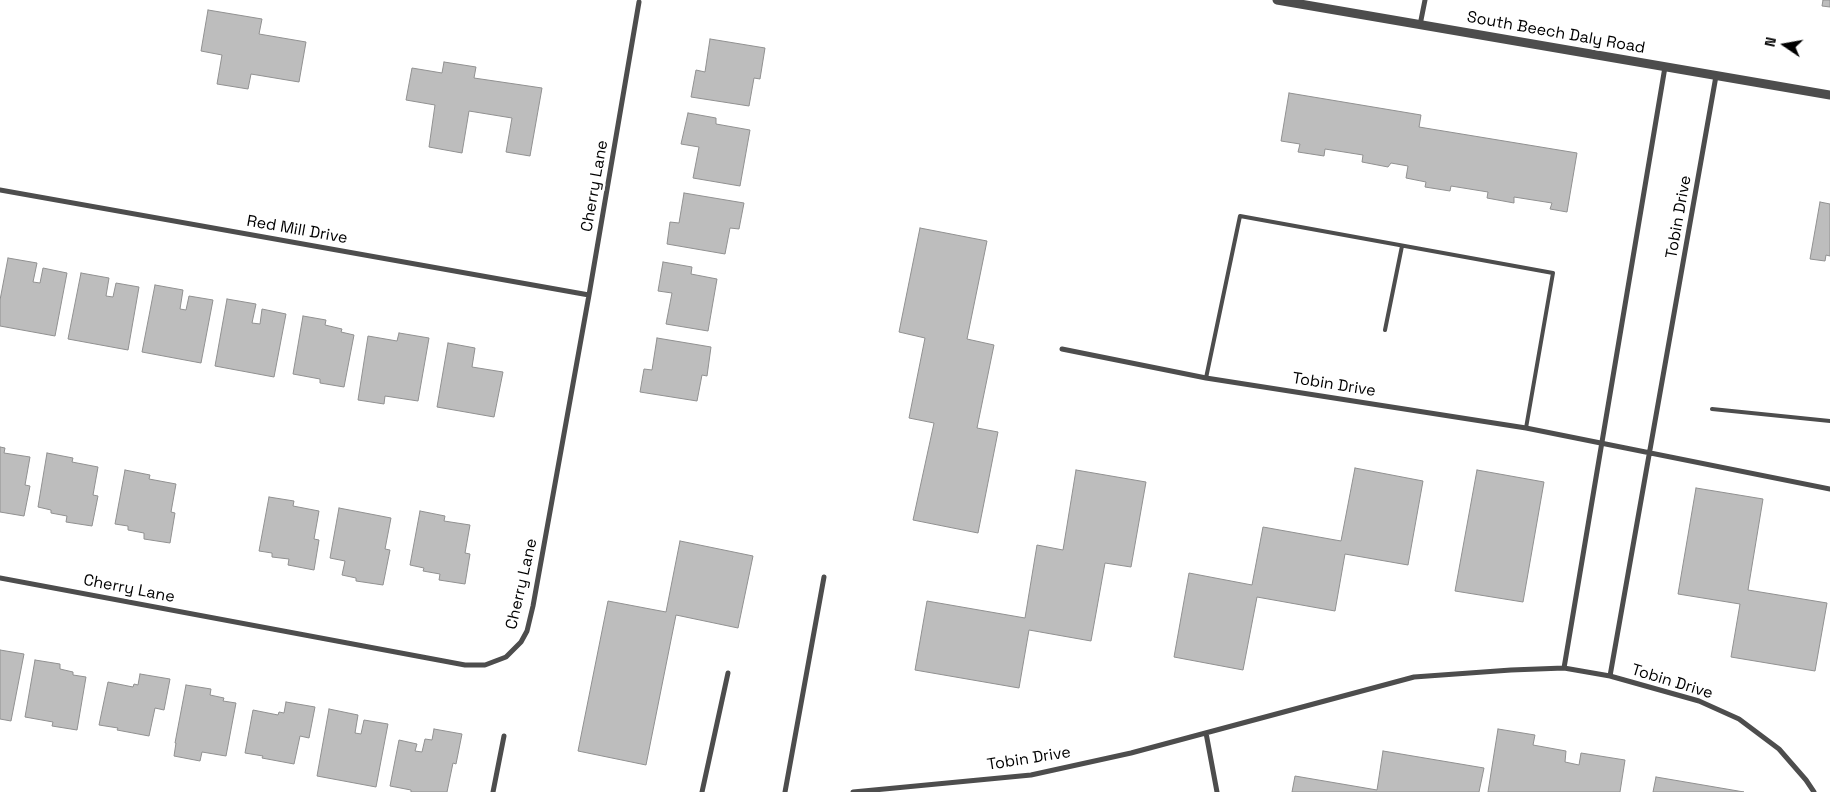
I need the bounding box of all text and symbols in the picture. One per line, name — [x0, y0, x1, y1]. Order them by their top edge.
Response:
street label: South Beech Daly Road — [1465, 8, 1647, 58]
north arrow — [1760, 20, 1810, 70]
text: N — [1761, 35, 1780, 48]
street label: Cherry Lane — [577, 139, 613, 233]
street label: Tobin Drive — [1662, 174, 1696, 260]
street label: Red Mill Drive — [245, 212, 349, 248]
street label: Tobin Drive — [1291, 369, 1377, 401]
street label: Cherry Lane — [502, 537, 542, 631]
street label: Cherry Lane — [82, 571, 176, 607]
street label: Tobin Drive — [1629, 661, 1715, 703]
street label: Tobin Drive — [986, 743, 1072, 775]

